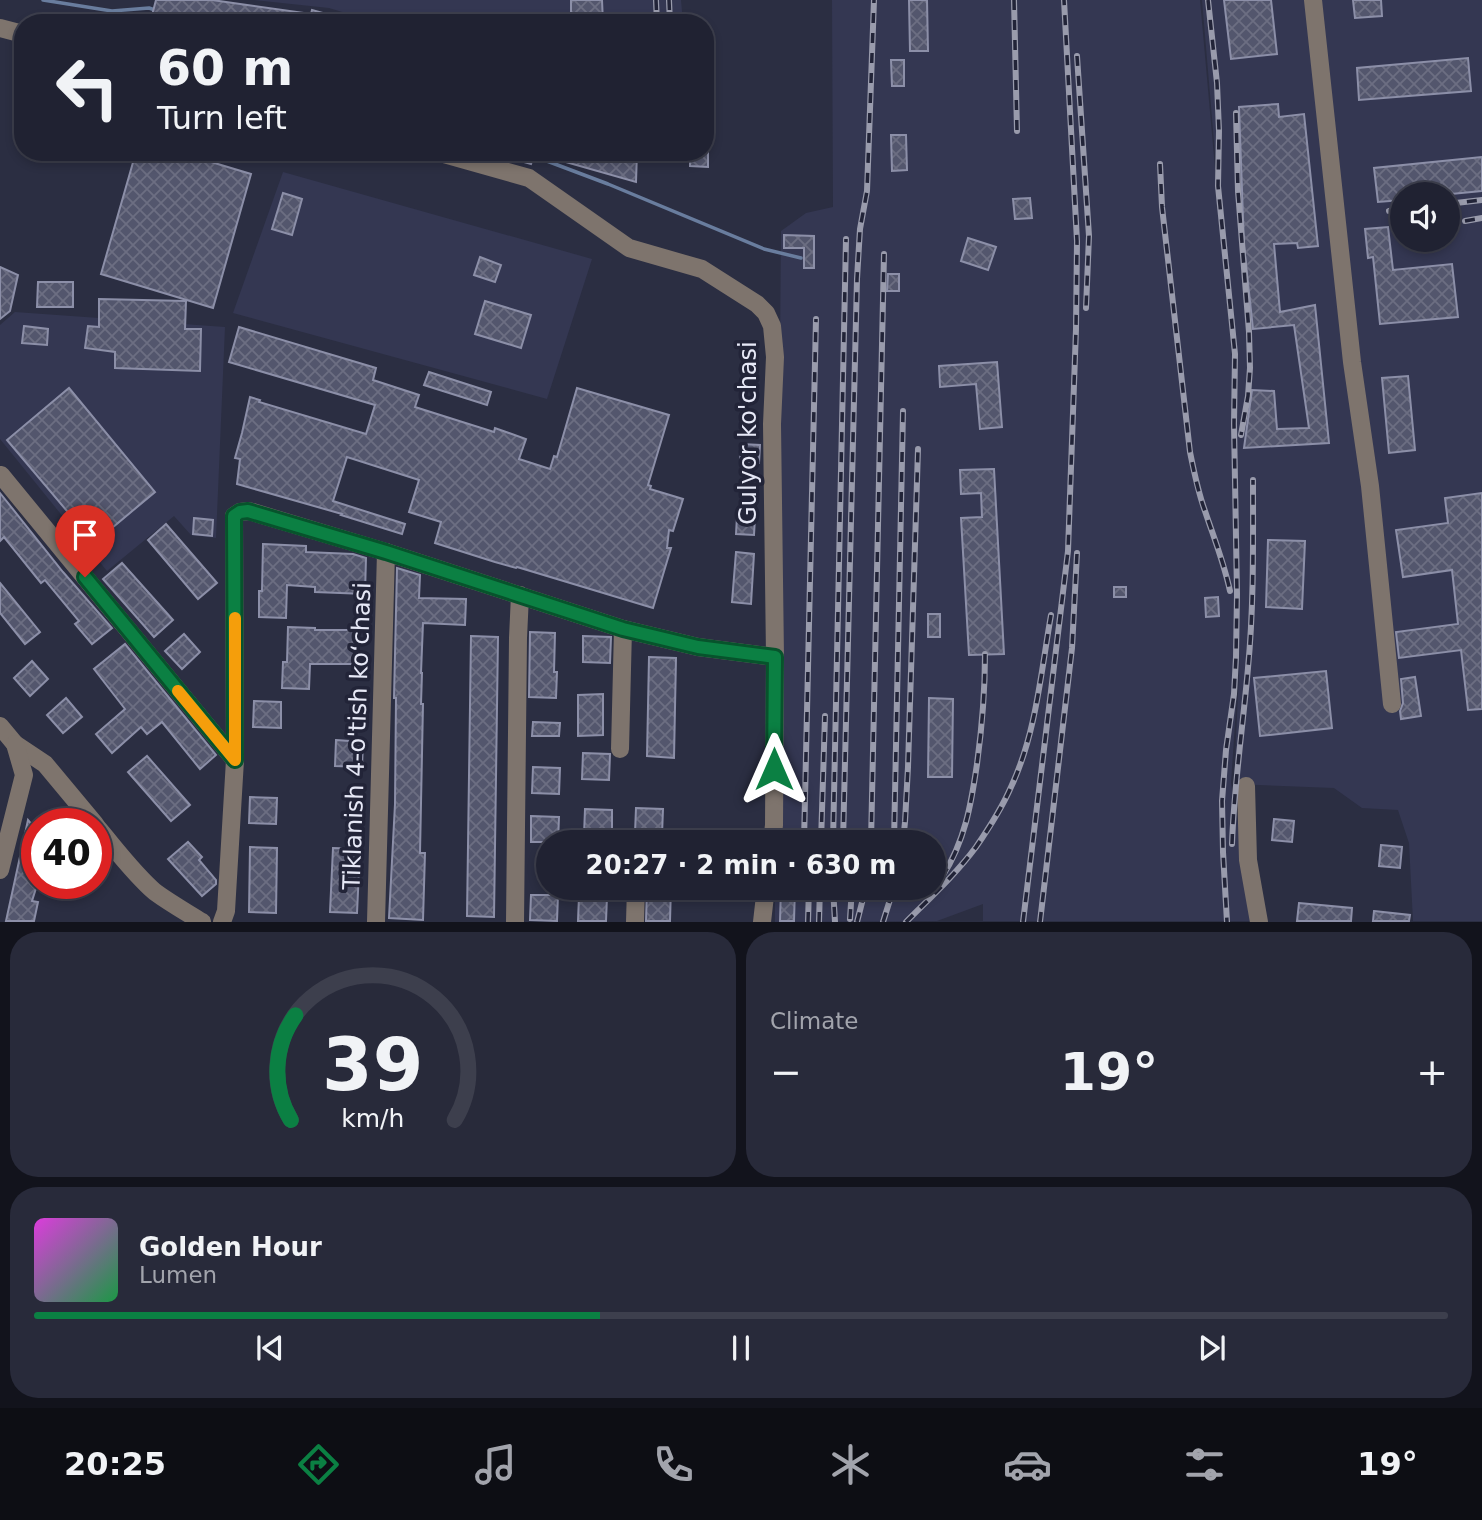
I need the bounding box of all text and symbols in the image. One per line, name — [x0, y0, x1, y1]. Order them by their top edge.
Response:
text: 60 m — [157, 40, 293, 97]
icon: left — [42, 42, 133, 133]
text: Turn left — [157, 99, 287, 137]
map controls — [1390, 182, 1460, 252]
button: sound — [1390, 182, 1460, 252]
street label: Gulyor ko'chasi — [734, 341, 762, 525]
pin — [55, 505, 115, 577]
icon: arrive — [66, 516, 104, 554]
street label: Tiklanish 4-o'tish ko‘chasi — [338, 582, 376, 891]
position arrow — [737, 732, 811, 806]
speed limit sign: 40 — [21, 808, 112, 899]
text: 20:27 · 2 min · 630 m — [586, 850, 896, 880]
text: Climate — [770, 1008, 859, 1034]
text: 39 — [322, 1023, 424, 1108]
text: 19° — [1060, 1042, 1158, 1102]
text: − — [770, 1050, 802, 1094]
text: + — [1416, 1050, 1448, 1094]
text: km/h — [341, 1104, 405, 1133]
text: Golden Hour — [139, 1232, 322, 1262]
text: Lumen — [139, 1262, 217, 1288]
icon: previous — [251, 1329, 289, 1367]
icon: pause — [722, 1329, 760, 1367]
icon: next — [1193, 1329, 1231, 1367]
icon: directions — [294, 1440, 343, 1489]
icon: music — [471, 1440, 520, 1489]
icon: phone — [649, 1440, 698, 1489]
icon: climate — [826, 1440, 875, 1489]
icon: car — [1003, 1440, 1052, 1489]
icon: filters — [1180, 1440, 1229, 1489]
text: 20:25 — [64, 1445, 166, 1483]
text: 19° — [1357, 1445, 1418, 1483]

